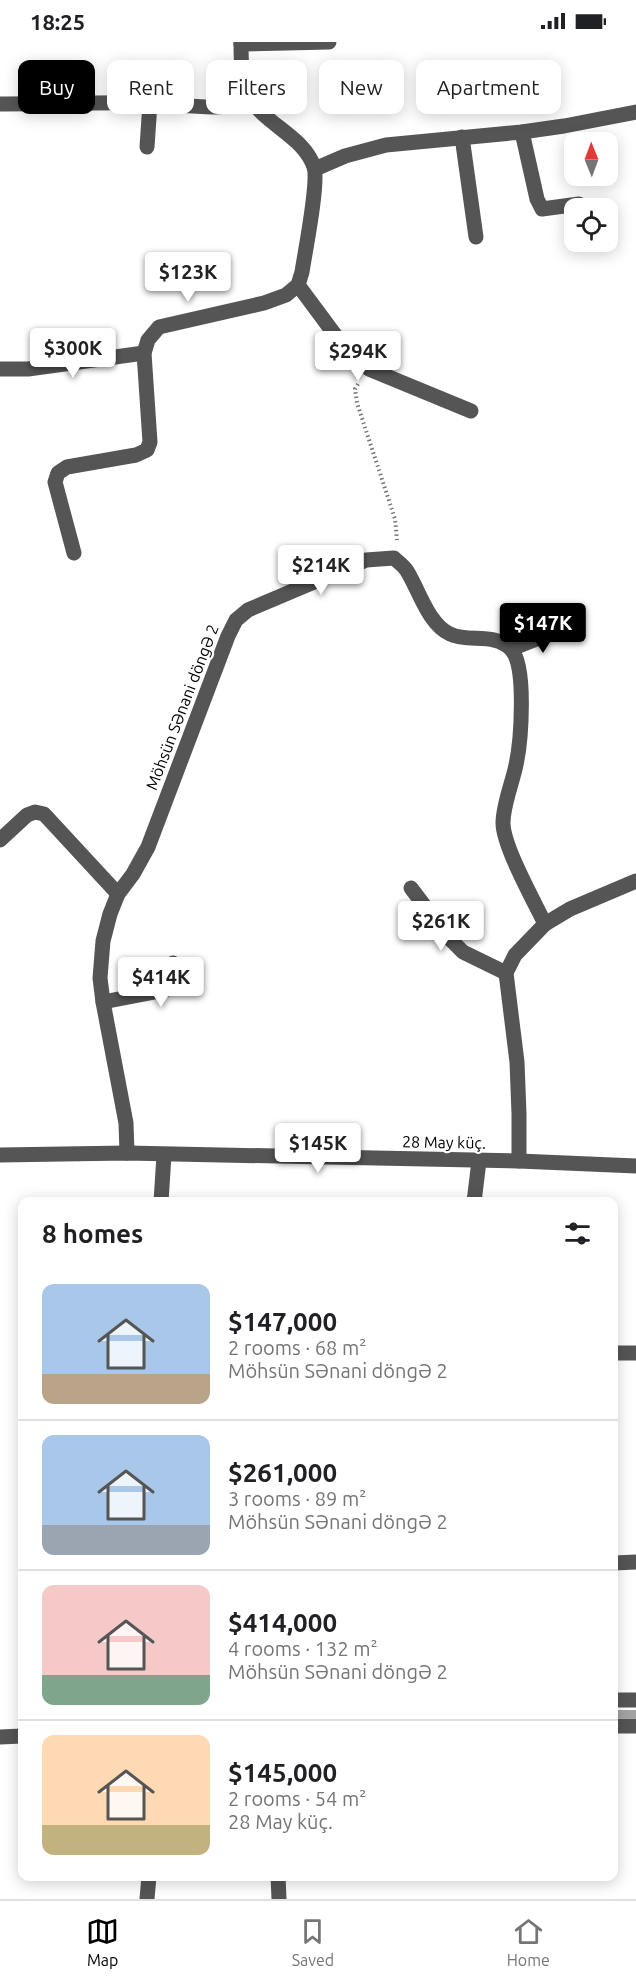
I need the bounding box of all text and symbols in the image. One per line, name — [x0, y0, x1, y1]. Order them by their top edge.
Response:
text: 18:25 — [30, 9, 85, 34]
chip: Buy — [18, 60, 95, 114]
chip: Rent — [107, 60, 194, 114]
chip: Filters — [206, 60, 307, 114]
chip: New — [319, 60, 404, 114]
chip: Apartment — [416, 60, 561, 114]
north arrow — [564, 132, 618, 186]
map controls — [564, 132, 618, 252]
button: locate — [564, 198, 618, 252]
pin: $123K — [146, 252, 230, 303]
text: $123K — [159, 260, 217, 283]
pin: $300K — [31, 328, 115, 379]
pin: $294K — [316, 331, 400, 382]
text: $300K — [44, 336, 102, 359]
text: $294K — [329, 339, 387, 362]
pin: $214K — [279, 545, 363, 596]
text: $214K — [292, 553, 350, 576]
pin: $147K — [501, 603, 585, 654]
text: $147K — [514, 611, 572, 634]
street label: Möhsün Sənani döngə 2 — [142, 622, 222, 792]
pin: $261K — [399, 901, 483, 952]
text: $261K — [412, 909, 470, 932]
pin: $414K — [119, 957, 203, 1008]
text: $414K — [132, 965, 190, 988]
pin: $145K — [276, 1123, 360, 1174]
text: $145K — [289, 1131, 347, 1154]
street label: 28 May küç. — [402, 1132, 486, 1152]
icon: filters — [561, 1217, 594, 1250]
text: 8 homes — [42, 1219, 143, 1248]
text: $147,000 — [228, 1307, 337, 1336]
icon: home — [90, 1308, 162, 1380]
text: 2 rooms · 68 m² — [228, 1336, 366, 1359]
text: Möhsün Sənani döngə 2 — [228, 1359, 448, 1382]
text: $261,000 — [228, 1458, 337, 1487]
icon: home — [90, 1459, 162, 1531]
text: 3 rooms · 89 m² — [228, 1487, 366, 1510]
text: Möhsün Sənani döngə 2 — [228, 1510, 448, 1533]
text: $414,000 — [228, 1608, 337, 1637]
icon: home — [90, 1609, 162, 1681]
text: 4 rooms · 132 m² — [228, 1637, 378, 1660]
text: Möhsün Sənani döngə 2 — [228, 1660, 448, 1683]
text: $145,000 — [228, 1758, 337, 1787]
icon: home — [90, 1759, 162, 1831]
text: 2 rooms · 54 m² — [228, 1787, 366, 1810]
text: 28 May küç. — [228, 1810, 333, 1833]
tab: Map — [86, 1915, 119, 1969]
tab: Saved — [292, 1915, 334, 1969]
tab: Home — [507, 1915, 550, 1969]

